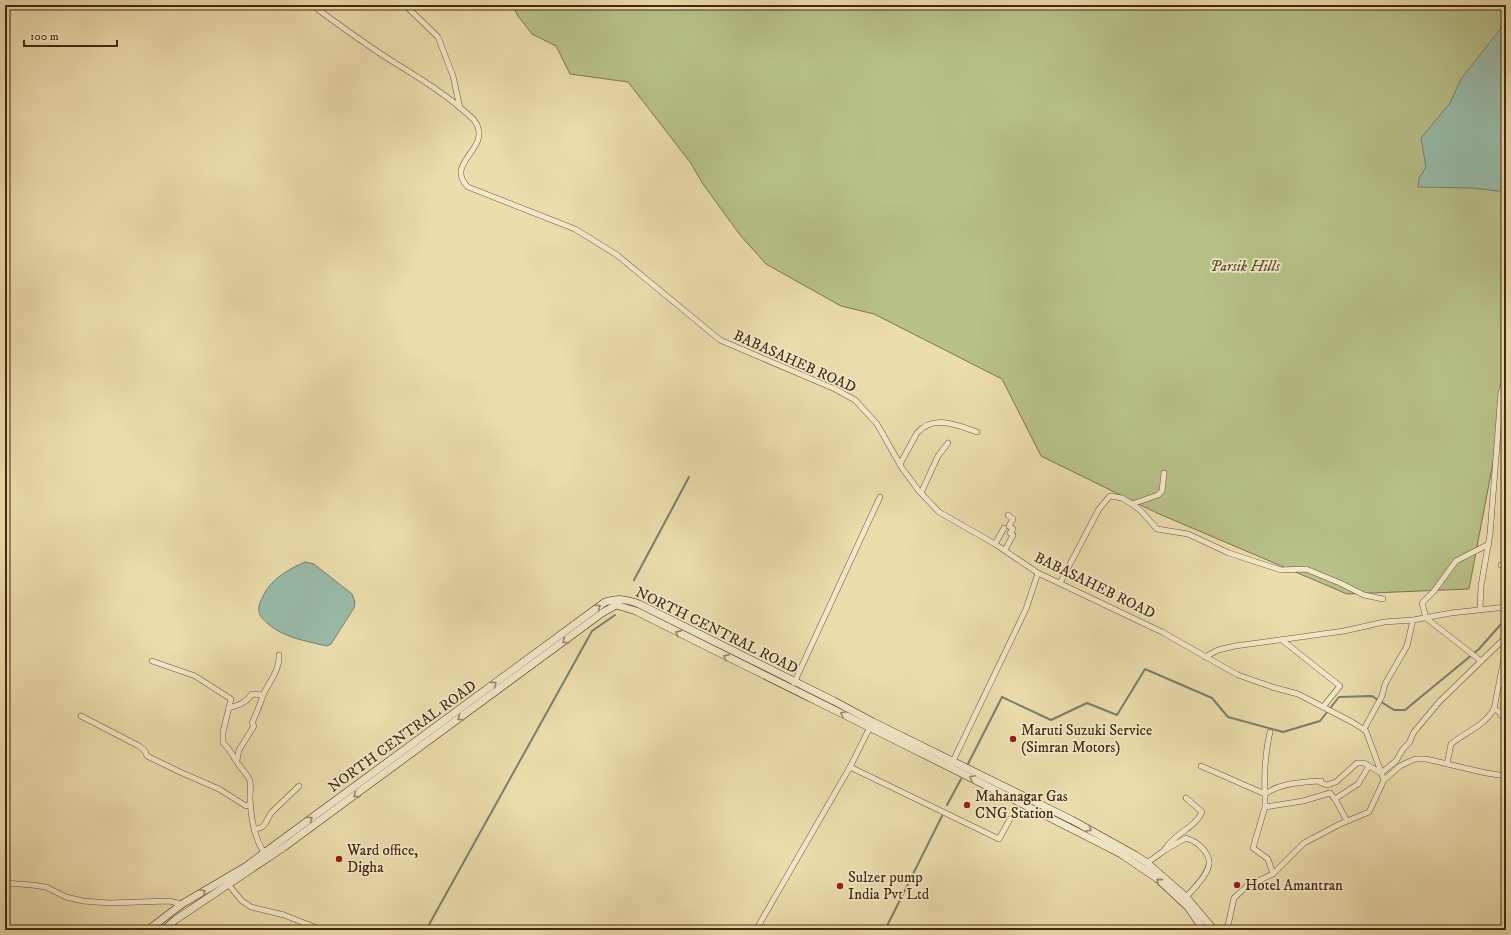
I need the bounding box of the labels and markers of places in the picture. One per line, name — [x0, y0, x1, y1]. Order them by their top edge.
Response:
place label: Maruti Suzuki Service (Simran Motors) — [1021, 721, 1152, 757]
marker: Maruti Suzuki Service (Simran Motors) — [1008, 734, 1018, 744]
place label: Mahanagar Gas CNG Station — [975, 787, 1068, 823]
marker: Mahanagar Gas CNG Station — [962, 800, 972, 810]
place label: Ward office, Digha — [346, 841, 418, 877]
marker: Ward office, Digha — [334, 854, 344, 864]
place label: Sulzer pump India Pvt Ltd — [848, 868, 930, 904]
place label: Hotel Amantran — [1245, 876, 1343, 895]
marker: Hotel Amantran — [1232, 880, 1242, 890]
marker: Sulzer pump India Pvt Ltd — [835, 881, 845, 891]

